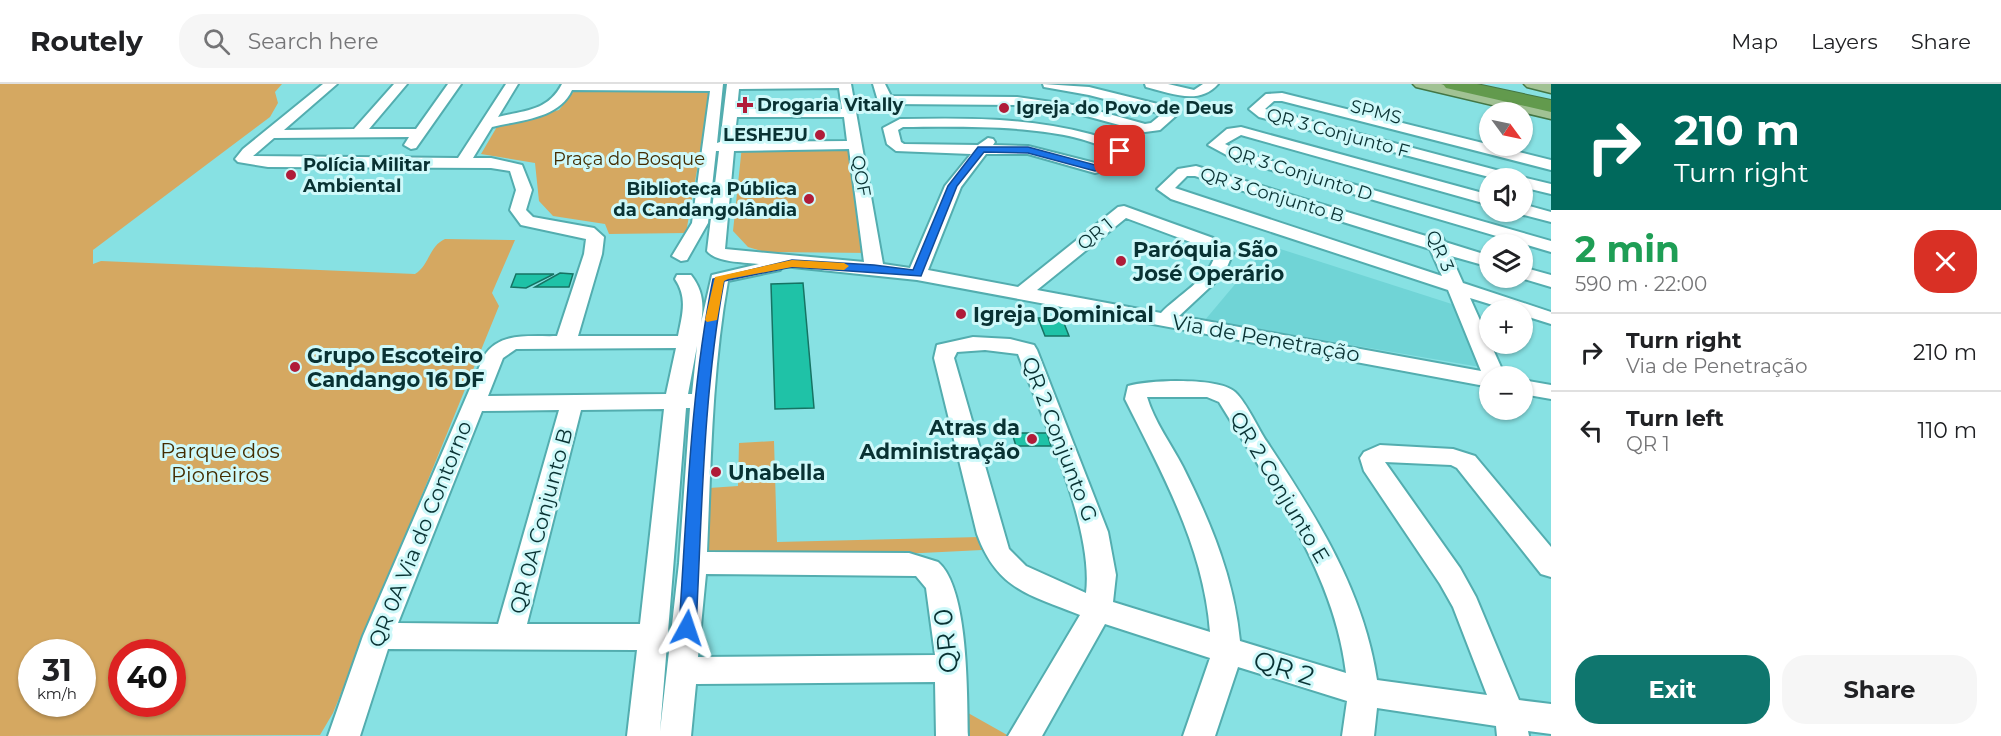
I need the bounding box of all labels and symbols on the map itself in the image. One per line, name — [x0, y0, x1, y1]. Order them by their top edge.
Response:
place label: Drogaria Vitally — [757, 94, 903, 116]
street label: SPMS — [1348, 95, 1404, 129]
place label: Igreja do Povo de Deus — [1016, 97, 1234, 119]
marker: Drogaria Vitally — [738, 98, 752, 112]
marker: Igreja do Povo de Deus — [997, 101, 1011, 115]
north arrow — [1479, 102, 1533, 156]
street label: QR 3 Conjunto F — [1264, 103, 1412, 163]
place label: LESHEJU — [723, 124, 808, 146]
pin — [1094, 125, 1145, 176]
marker: LESHEJU — [813, 128, 827, 142]
street label: QR 3 Conjunto D — [1225, 140, 1375, 206]
park label: Praça do Bosque — [553, 148, 705, 170]
place label: Polícia Militar Ambiental — [302, 154, 431, 197]
street label: QOF — [847, 154, 875, 198]
street label: QR 3 Conjunto B — [1197, 163, 1347, 227]
marker: Polícia Militar Ambiental — [284, 168, 298, 182]
place label: Biblioteca Pública da Candangolândia — [613, 178, 797, 221]
marker: Biblioteca Pública da Candangolândia — [802, 192, 816, 206]
street label: QR 1 — [1073, 213, 1117, 255]
street label: QR 3 — [1421, 227, 1459, 275]
place label: Paróquia São José Operário — [1132, 237, 1284, 286]
marker: Paróquia São José Operário — [1114, 254, 1128, 268]
place label: Igreja Dominical — [973, 302, 1154, 327]
marker: Igreja Dominical — [954, 307, 968, 321]
street label: Via de Penetração — [1170, 309, 1362, 367]
place label: Grupo Escoteiro Candango 16 DF — [307, 343, 484, 392]
street label: QR 2 Conjunto G — [1017, 353, 1103, 525]
marker: Grupo Escoteiro Candango 16 DF — [288, 360, 302, 374]
street label: QR 2 Conjunto E — [1225, 407, 1335, 567]
place label: Atras da Administração — [859, 415, 1020, 464]
street label: QR 0A Via do Contorno — [363, 417, 477, 651]
street label: QR 0A Conjunto B — [504, 425, 578, 617]
marker: Atras da Administração — [1025, 432, 1039, 446]
park label: Parque dos Pioneiros — [160, 438, 280, 487]
place label: Unabella — [728, 460, 825, 485]
marker: Unabella — [709, 465, 723, 479]
position arrow — [655, 596, 719, 660]
street label: QR 0 — [927, 607, 965, 675]
speed limit sign: 40 — [108, 639, 186, 717]
street label: QR 2 — [1250, 644, 1318, 692]

